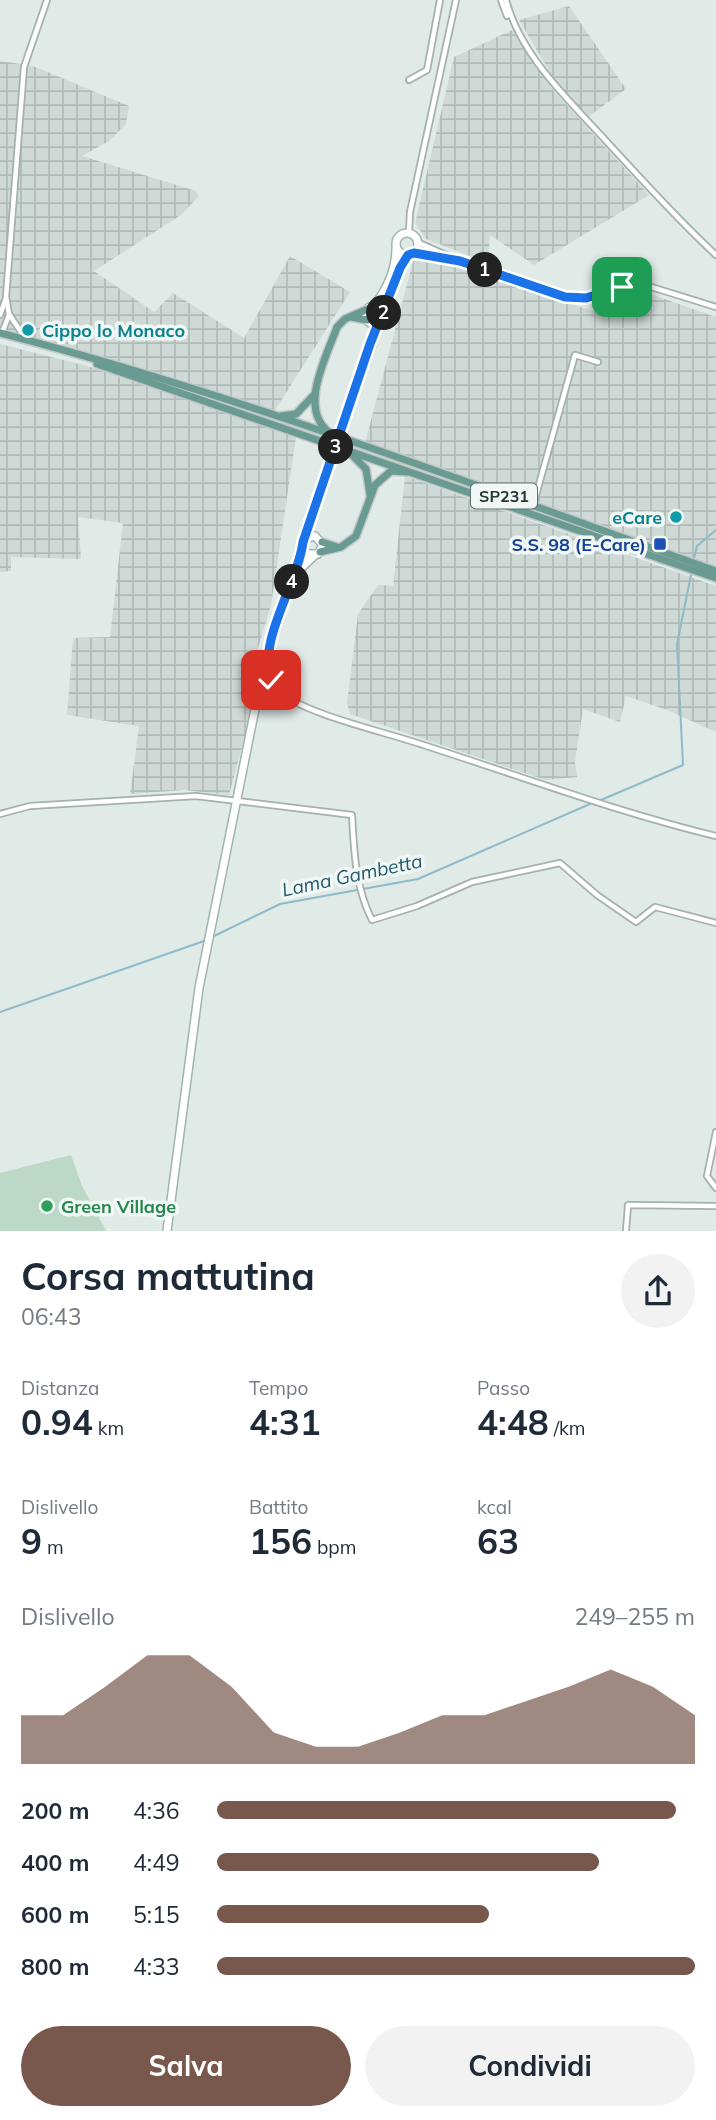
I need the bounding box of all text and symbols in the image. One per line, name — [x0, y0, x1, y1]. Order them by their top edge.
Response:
pin: 1 — [468, 252, 503, 288]
text: 1 — [479, 257, 490, 281]
pin — [592, 257, 652, 317]
icon: arrive — [603, 268, 641, 306]
pin: 2 — [366, 296, 402, 330]
text: 2 — [378, 300, 389, 324]
place label: Cippo lo Monaco — [42, 319, 185, 342]
marker: Cippo lo Monaco — [20, 322, 36, 338]
pin: 3 — [318, 430, 354, 464]
text: 3 — [330, 434, 341, 458]
road number: SP231 — [471, 484, 537, 509]
place label: eCare — [612, 506, 662, 529]
marker: eCare — [668, 509, 684, 525]
place label: S.S. 98 (E-Care) — [511, 533, 646, 556]
marker: S.S. 98 (E-Care) — [652, 536, 668, 552]
pin: 4 — [274, 564, 310, 600]
text: 4 — [286, 569, 297, 593]
pin — [241, 650, 301, 710]
icon: check — [252, 661, 290, 699]
water label: Lama Gambetta — [280, 848, 424, 902]
place label: Green Village — [61, 1195, 176, 1218]
marker: Green Village — [39, 1198, 55, 1214]
text: Corsa mattutina — [21, 1252, 315, 1300]
button: share — [621, 1254, 695, 1328]
text: 06:43 — [21, 1302, 81, 1331]
text: Distanza — [21, 1376, 99, 1400]
text: Tempo — [249, 1376, 308, 1400]
text: Passo — [477, 1376, 530, 1400]
text: 0.94 — [21, 1400, 93, 1444]
text: 4:31 — [249, 1400, 321, 1444]
text: 4:48 — [477, 1400, 549, 1444]
text: km — [93, 1416, 124, 1440]
text: /km — [549, 1416, 586, 1440]
text: Dislivello — [21, 1495, 98, 1519]
text: Battito — [249, 1495, 308, 1519]
text: kcal — [477, 1495, 512, 1519]
text: 9 — [21, 1519, 42, 1563]
text: 156 — [249, 1519, 312, 1563]
text: 63 — [477, 1519, 519, 1563]
text: m — [42, 1535, 64, 1559]
text: bpm — [312, 1535, 356, 1559]
text: Dislivello — [21, 1602, 115, 1631]
text: 249–255 m — [574, 1602, 695, 1631]
text: 200 m — [21, 1796, 89, 1825]
text: 4:36 — [133, 1796, 180, 1825]
text: 400 m — [21, 1848, 89, 1877]
text: 4:49 — [133, 1848, 180, 1877]
text: 600 m — [21, 1900, 89, 1929]
text: 5:15 — [133, 1900, 180, 1929]
text: 800 m — [21, 1952, 89, 1981]
text: 4:33 — [133, 1952, 180, 1981]
button: Salva — [21, 2026, 351, 2106]
button: Condividi — [365, 2026, 695, 2106]

